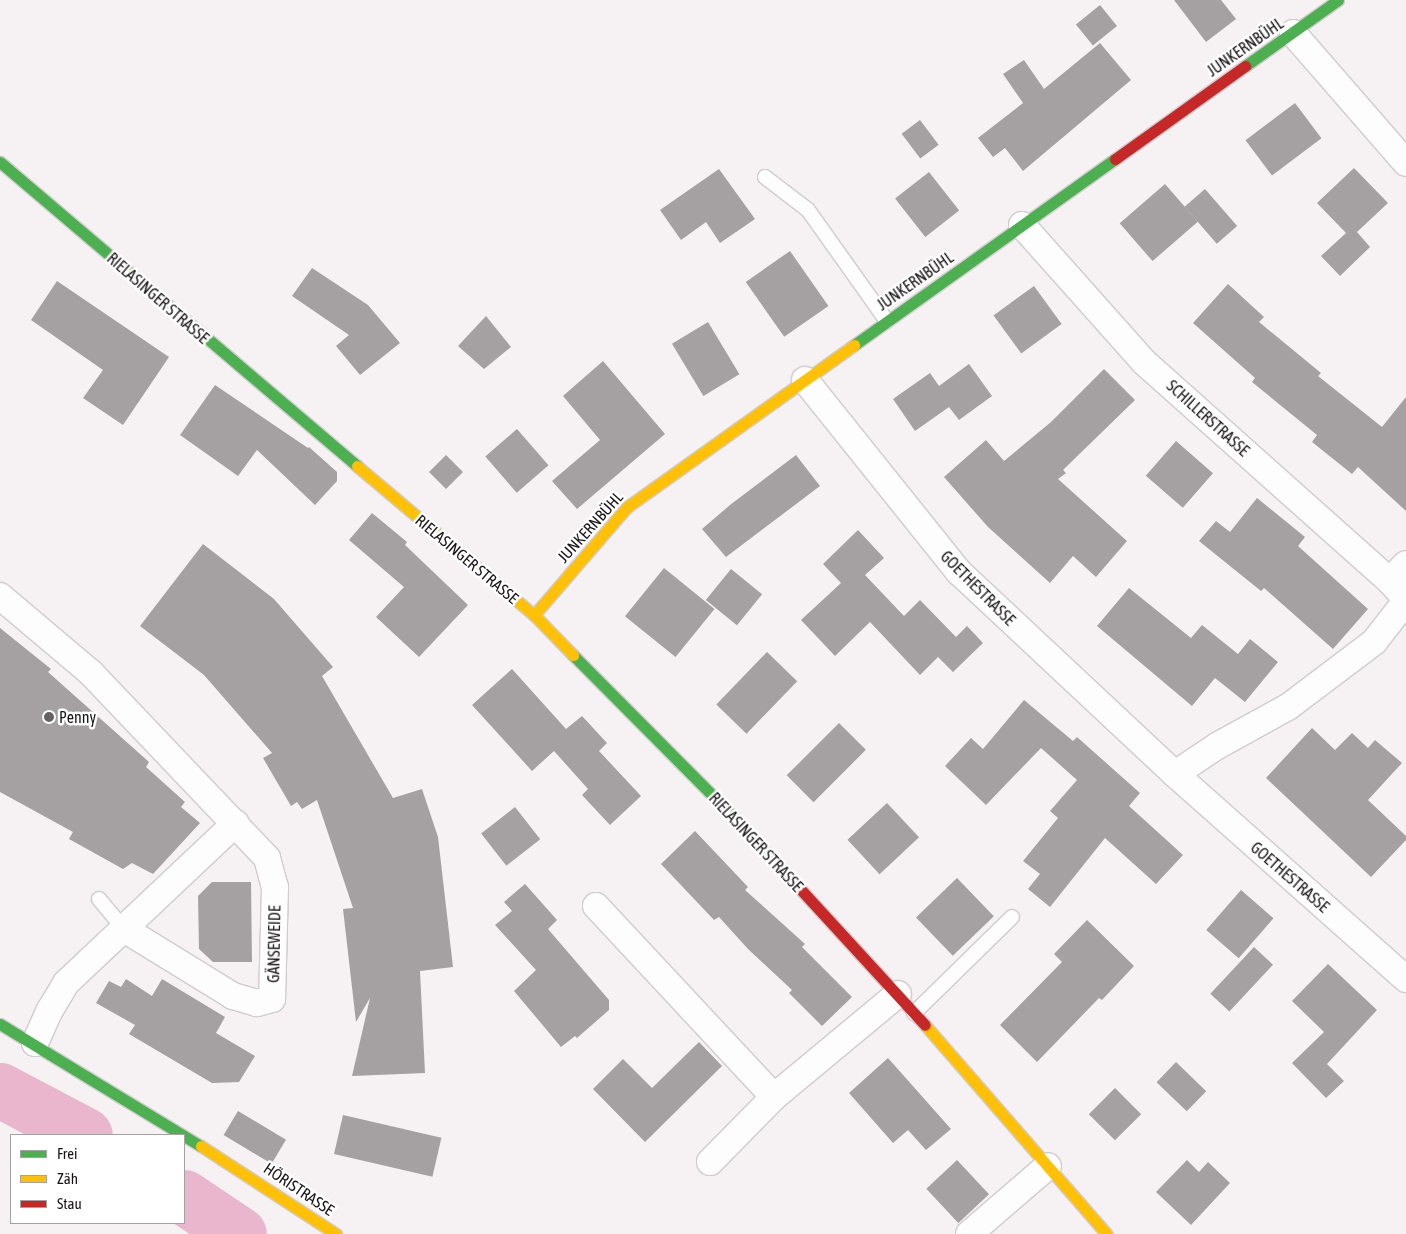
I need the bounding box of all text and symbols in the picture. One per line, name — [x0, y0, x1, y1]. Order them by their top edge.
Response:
street label: JUNKERNBÜHL — [1203, 14, 1287, 80]
street label: JUNKERNBÜHL — [873, 248, 957, 314]
street label: RIELASINGER STRASSE — [103, 249, 213, 347]
street label: SCHILLERSTRASSE — [1163, 376, 1253, 460]
street label: JUNKERNBÜHL — [553, 488, 627, 566]
street label: RIELASINGER STRASSE — [412, 510, 522, 608]
street label: GOETHESTRASSE — [937, 547, 1019, 629]
place label: Penny — [59, 707, 96, 727]
marker: Penny — [43, 711, 55, 723]
street label: RIELASINGER STRASSE — [705, 788, 807, 896]
street label: GOETHESTRASSE — [1247, 838, 1333, 916]
street label: GÄNSEWEIDE — [264, 905, 284, 983]
legend — [10, 1134, 185, 1224]
text: Frei — [57, 1145, 77, 1162]
street label: HÖRISTRASSE — [260, 1159, 338, 1219]
text: Zäh — [57, 1170, 78, 1187]
text: Stau — [57, 1195, 82, 1212]

